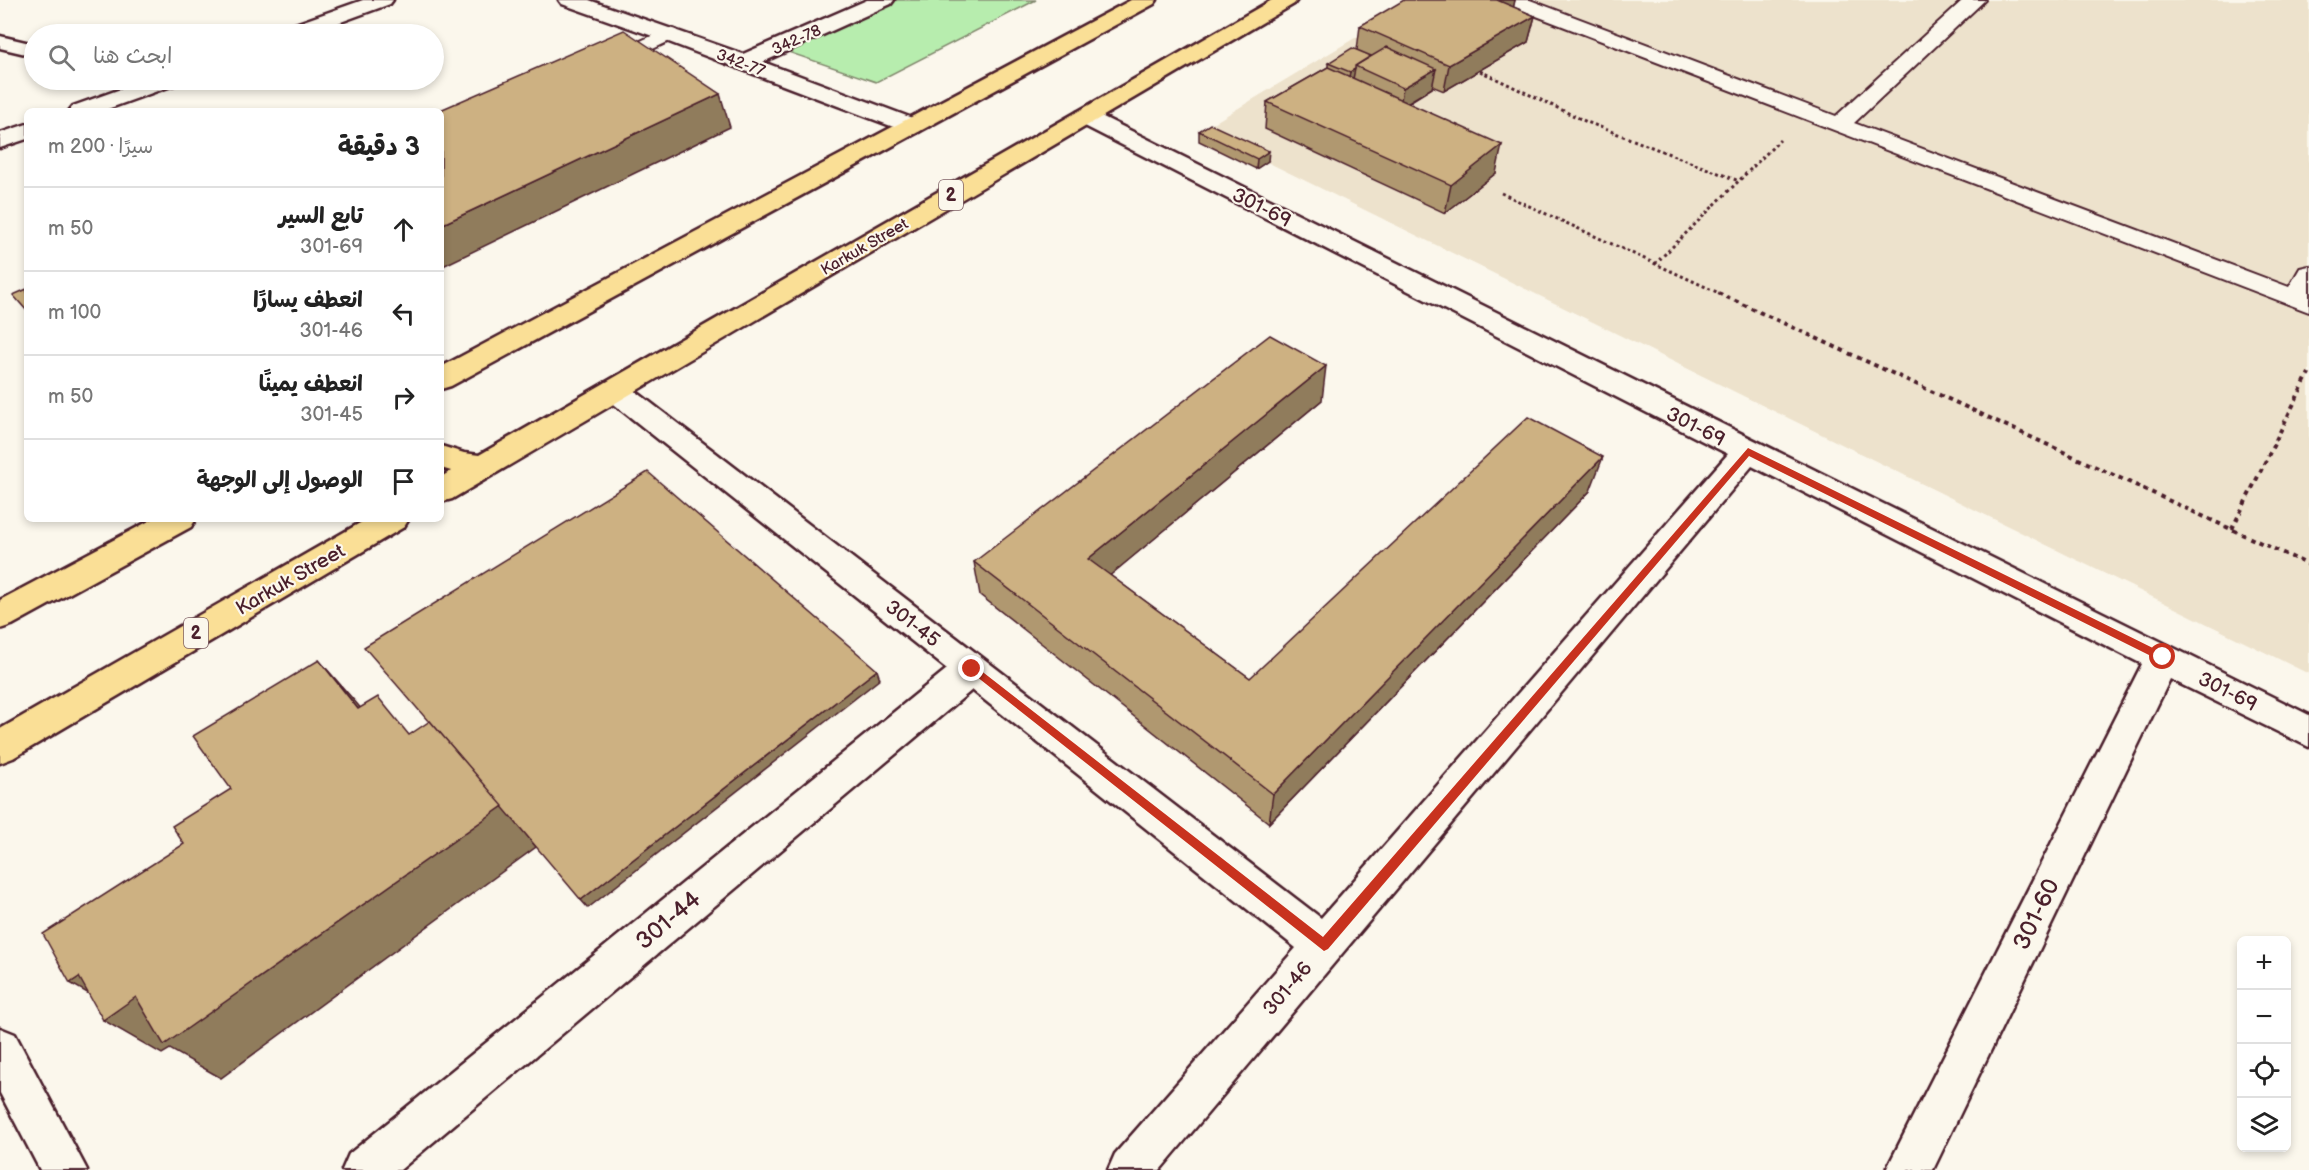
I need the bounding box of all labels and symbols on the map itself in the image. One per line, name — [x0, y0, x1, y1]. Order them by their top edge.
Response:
street label: 342-78 — [769, 21, 824, 60]
street label: 342-77 — [713, 45, 768, 81]
road number: 2 — [939, 180, 963, 210]
street label: 301-69 — [1228, 183, 1295, 233]
street label: Karkuk Street — [818, 215, 912, 280]
street label: 301-69 — [1662, 402, 1729, 452]
street label: Karkuk Street — [232, 539, 349, 621]
street label: 301-45 — [880, 595, 945, 653]
road number: 2 — [184, 618, 208, 648]
route start — [2149, 643, 2175, 669]
route end — [958, 655, 984, 681]
street label: 301-69 — [2194, 667, 2261, 717]
street label: 301-60 — [2007, 874, 2066, 955]
street label: 301-44 — [630, 885, 707, 956]
street label: 301-46 — [1258, 957, 1318, 1021]

